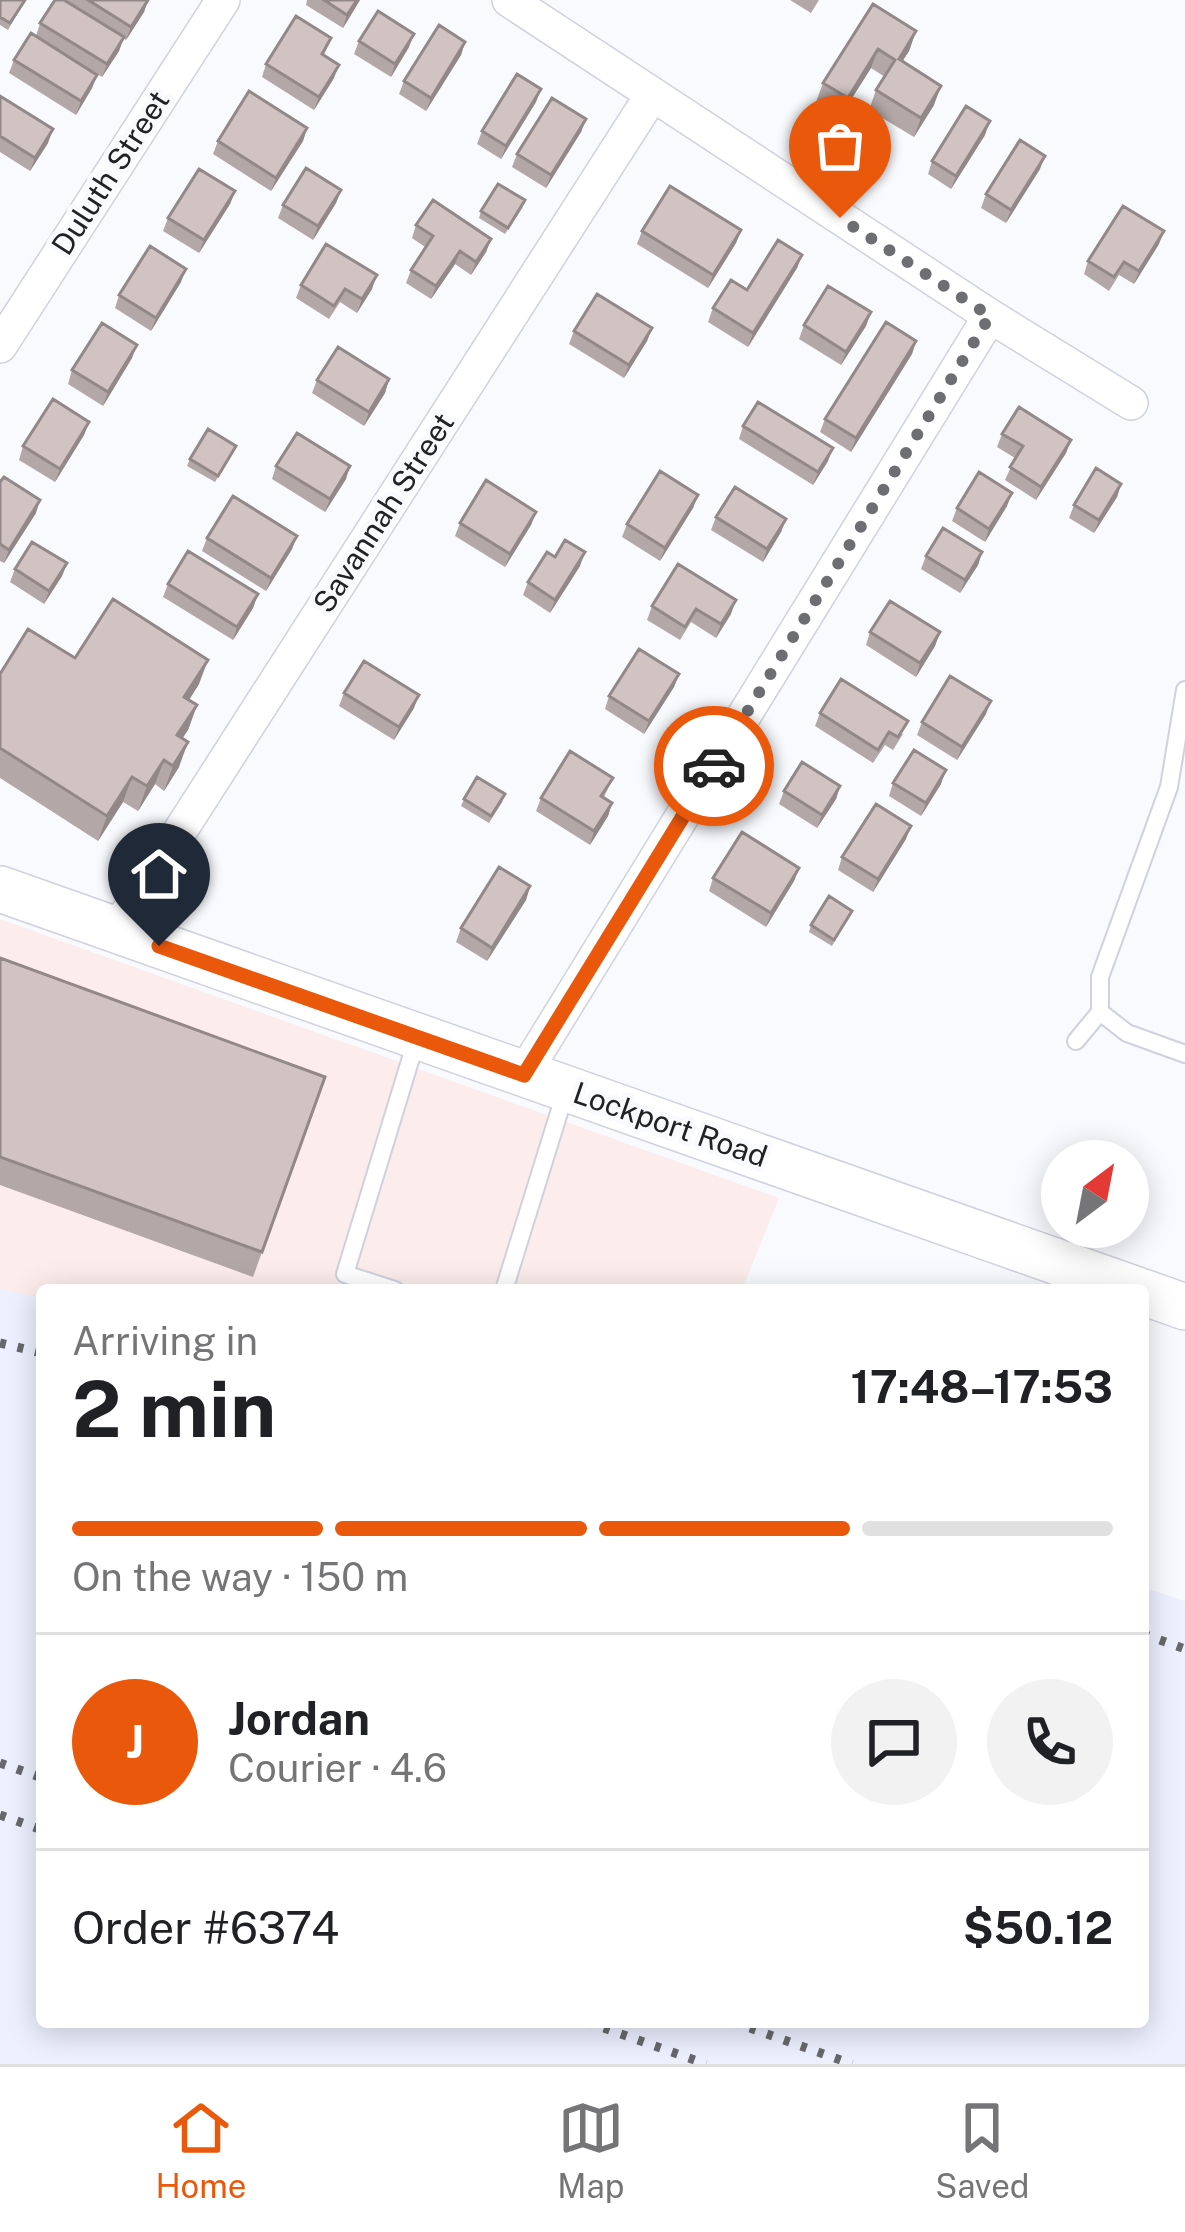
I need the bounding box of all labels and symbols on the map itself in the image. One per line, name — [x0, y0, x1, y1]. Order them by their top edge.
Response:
street label: Duluth Street — [44, 84, 177, 261]
pin — [789, 95, 891, 218]
street label: Savannah Street — [305, 406, 461, 619]
courier — [654, 706, 774, 826]
pin — [108, 823, 210, 946]
street label: Lockport Road — [569, 1074, 772, 1174]
north arrow — [1041, 1140, 1149, 1248]

